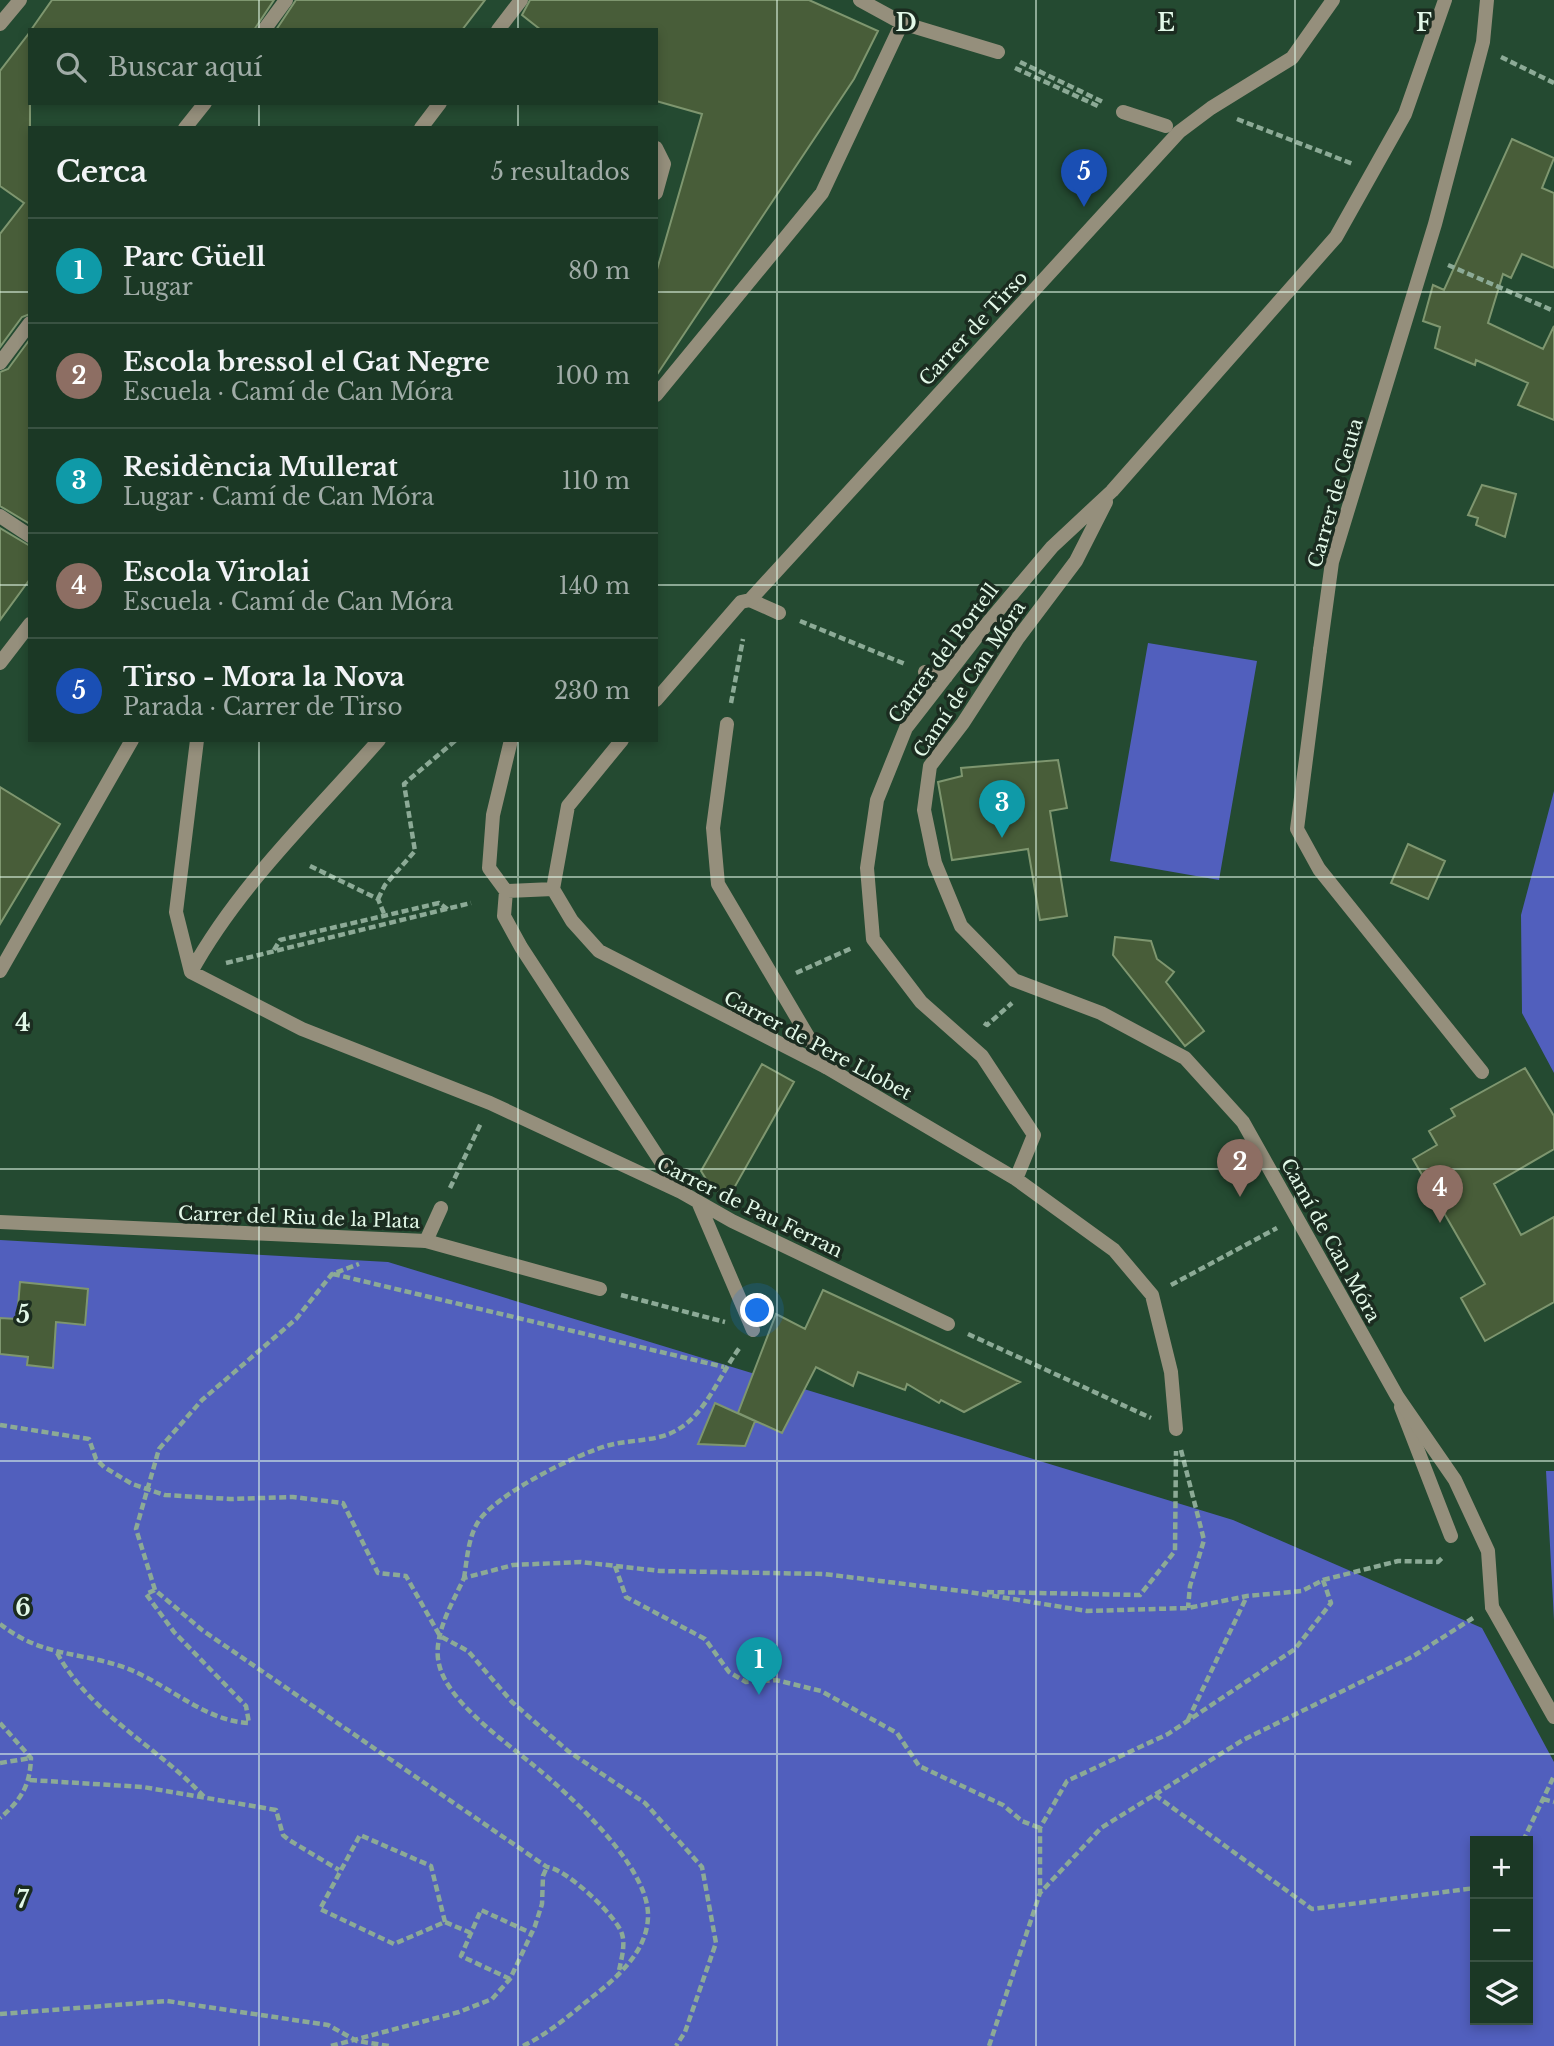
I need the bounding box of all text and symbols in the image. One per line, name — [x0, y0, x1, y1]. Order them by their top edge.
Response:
text: D — [895, 9, 917, 37]
text: E — [1157, 9, 1175, 37]
text: F — [1416, 9, 1432, 37]
search box — [28, 28, 658, 105]
icon: search — [52, 48, 90, 86]
text: Buscar aquí — [108, 51, 262, 83]
pin: 5 — [1061, 149, 1107, 207]
text: Cerca — [56, 153, 147, 190]
text: 5 resultados — [491, 158, 630, 186]
text: Parc Güell — [123, 241, 266, 273]
text: 1 — [74, 257, 84, 285]
text: 80 m — [568, 257, 630, 285]
street label: Carrer de Tirso — [914, 266, 1032, 390]
text: Lugar — [123, 273, 193, 301]
text: Escola bressol el Gat Negre — [123, 346, 490, 378]
text: 2 — [72, 362, 86, 390]
text: 100 m — [556, 362, 630, 390]
text: Escuela · Camí de Can Móra — [123, 378, 453, 406]
street label: Carrer de Ceuta — [1303, 415, 1368, 570]
text: Residència Mullerat — [123, 451, 398, 483]
text: 3 — [72, 467, 86, 495]
text: 110 m — [562, 467, 630, 495]
text: Lugar · Camí de Can Móra — [123, 483, 434, 511]
text: Escola Virolai — [123, 556, 310, 588]
text: 4 — [71, 572, 87, 600]
text: 140 m — [559, 572, 630, 600]
street label: Carrer del Portell — [884, 579, 1003, 727]
text: Escuela · Camí de Can Móra — [123, 588, 453, 616]
street label: Camí de Can Móra — [908, 596, 1031, 762]
text: Tirso - Mora la Nova — [123, 661, 405, 693]
text: 5 — [72, 677, 86, 705]
text: 230 m — [554, 677, 630, 705]
text: Parada · Carrer de Tirso — [123, 693, 402, 721]
pin: 3 — [979, 780, 1025, 838]
street label: Carrer de Pere Llobet — [720, 986, 916, 1105]
text: 4 — [15, 1009, 31, 1037]
pin: 2 — [1217, 1139, 1263, 1197]
street label: Carrer de Pau Ferran — [653, 1152, 846, 1262]
street label: Camí de Can Móra — [1276, 1154, 1385, 1327]
pin: 4 — [1417, 1165, 1463, 1223]
street label: Carrer del Riu de la Plata — [178, 1202, 421, 1233]
your location — [740, 1293, 774, 1327]
text: 5 — [16, 1301, 30, 1329]
text: 6 — [15, 1594, 31, 1622]
pin: 1 — [736, 1637, 782, 1695]
map controls — [1470, 1836, 1533, 2025]
button: + — [1470, 1836, 1533, 1899]
text: 7 — [17, 1886, 30, 1914]
button: − — [1470, 1899, 1533, 1962]
button: layers — [1470, 1962, 1533, 2025]

